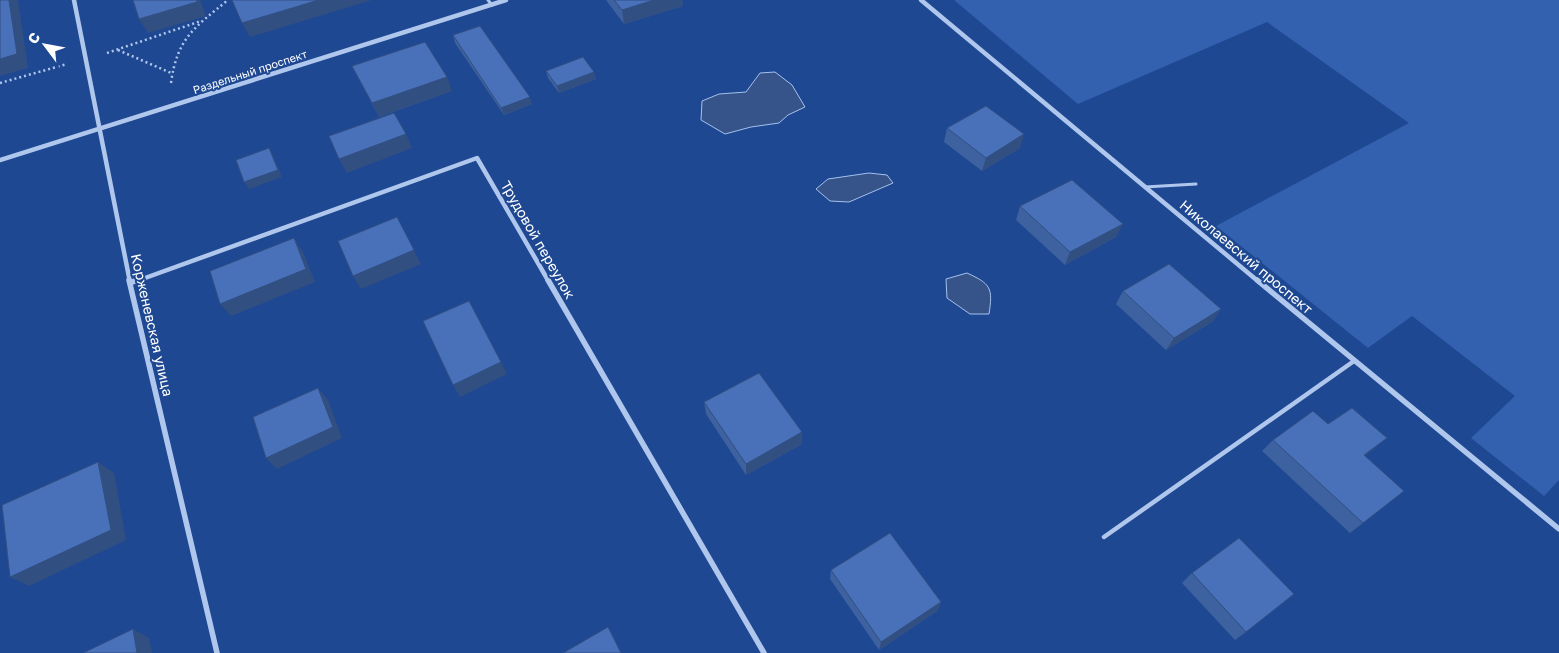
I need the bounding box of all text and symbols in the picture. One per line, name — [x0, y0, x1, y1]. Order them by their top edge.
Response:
north arrow — [20, 20, 70, 70]
text: С — [24, 29, 43, 47]
street label: Раздельный проспект — [191, 47, 309, 96]
street label: Трудовой переулок — [498, 178, 579, 302]
street label: Николаевский проспект — [1176, 196, 1316, 317]
street label: Корженевская улица — [128, 252, 177, 398]

